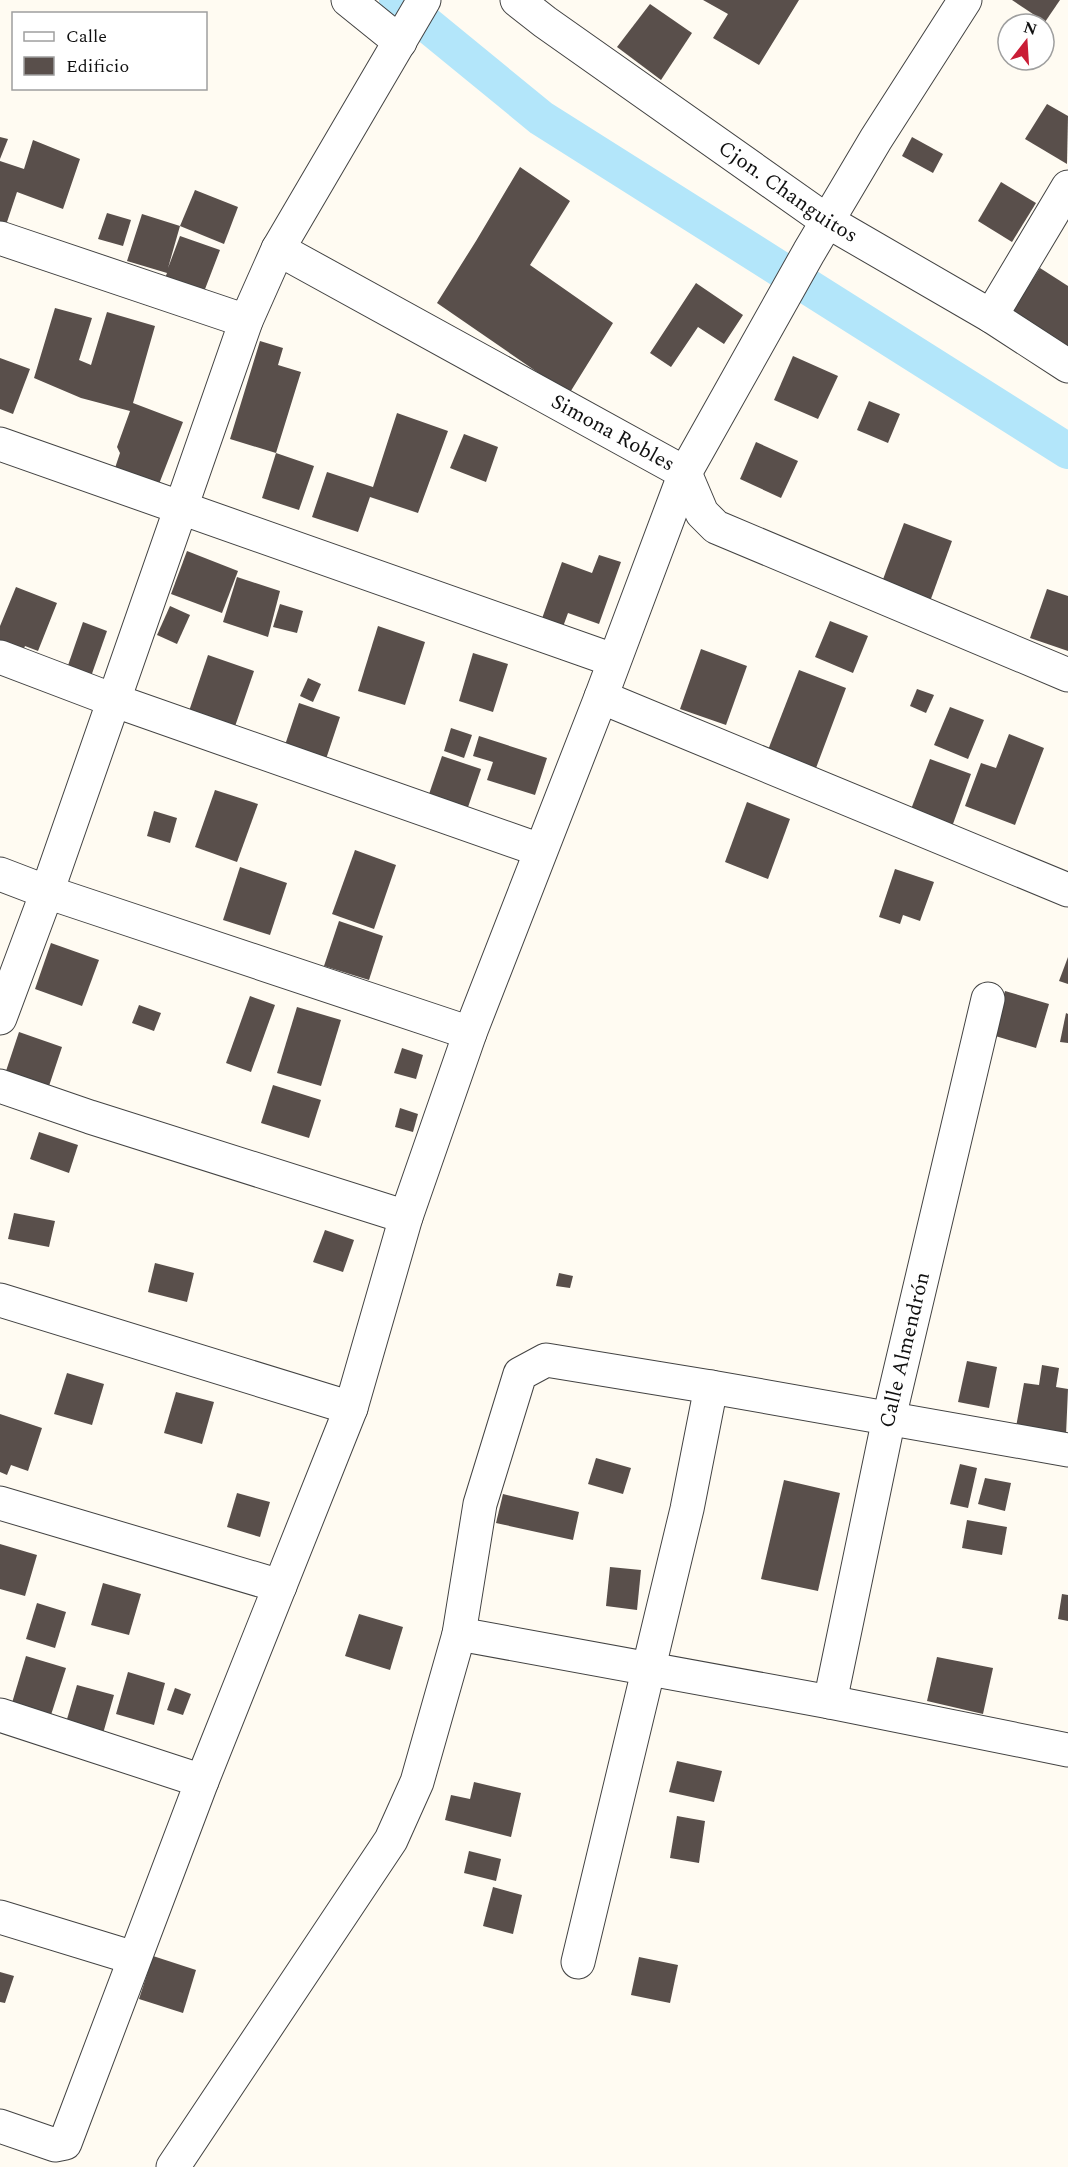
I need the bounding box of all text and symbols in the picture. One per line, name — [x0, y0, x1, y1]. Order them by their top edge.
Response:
legend — [12, 12, 207, 90]
north arrow — [996, 12, 1056, 72]
text: N — [1020, 15, 1040, 42]
text: Calle — [66, 23, 107, 50]
text: Edificio — [66, 53, 129, 80]
street label: Cjon. Changuitos — [711, 133, 864, 251]
street label: Simona Robles — [545, 386, 680, 480]
street label: Calle Almendrón — [871, 1269, 939, 1431]

